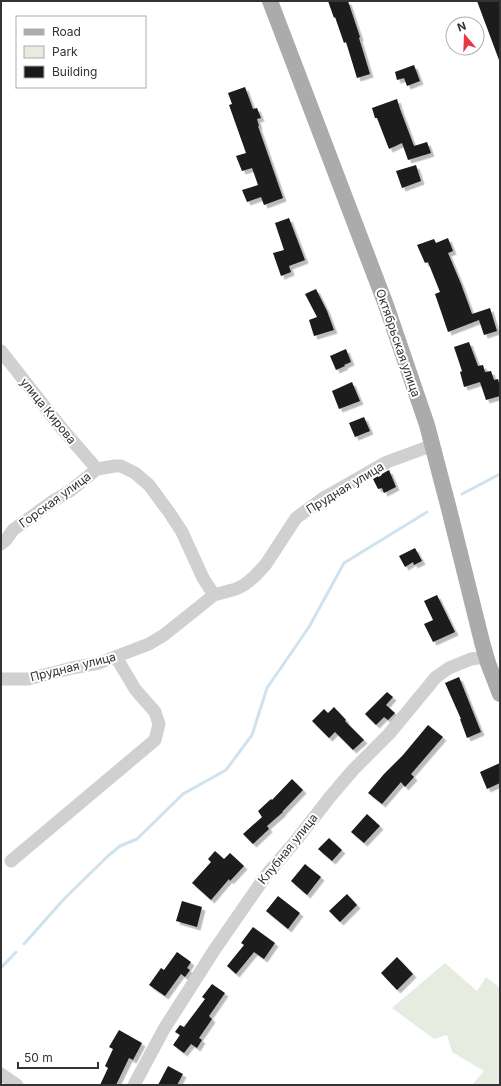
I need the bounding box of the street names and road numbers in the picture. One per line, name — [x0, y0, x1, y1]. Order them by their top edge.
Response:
street label: Октябрьская улица — [373, 287, 424, 399]
street label: улица Кирова — [17, 375, 80, 447]
street label: Прудная улица — [303, 459, 386, 517]
street label: Горская улица — [16, 469, 93, 531]
street label: Прудная улица — [29, 649, 117, 684]
street label: Клубная улица — [255, 810, 321, 887]

